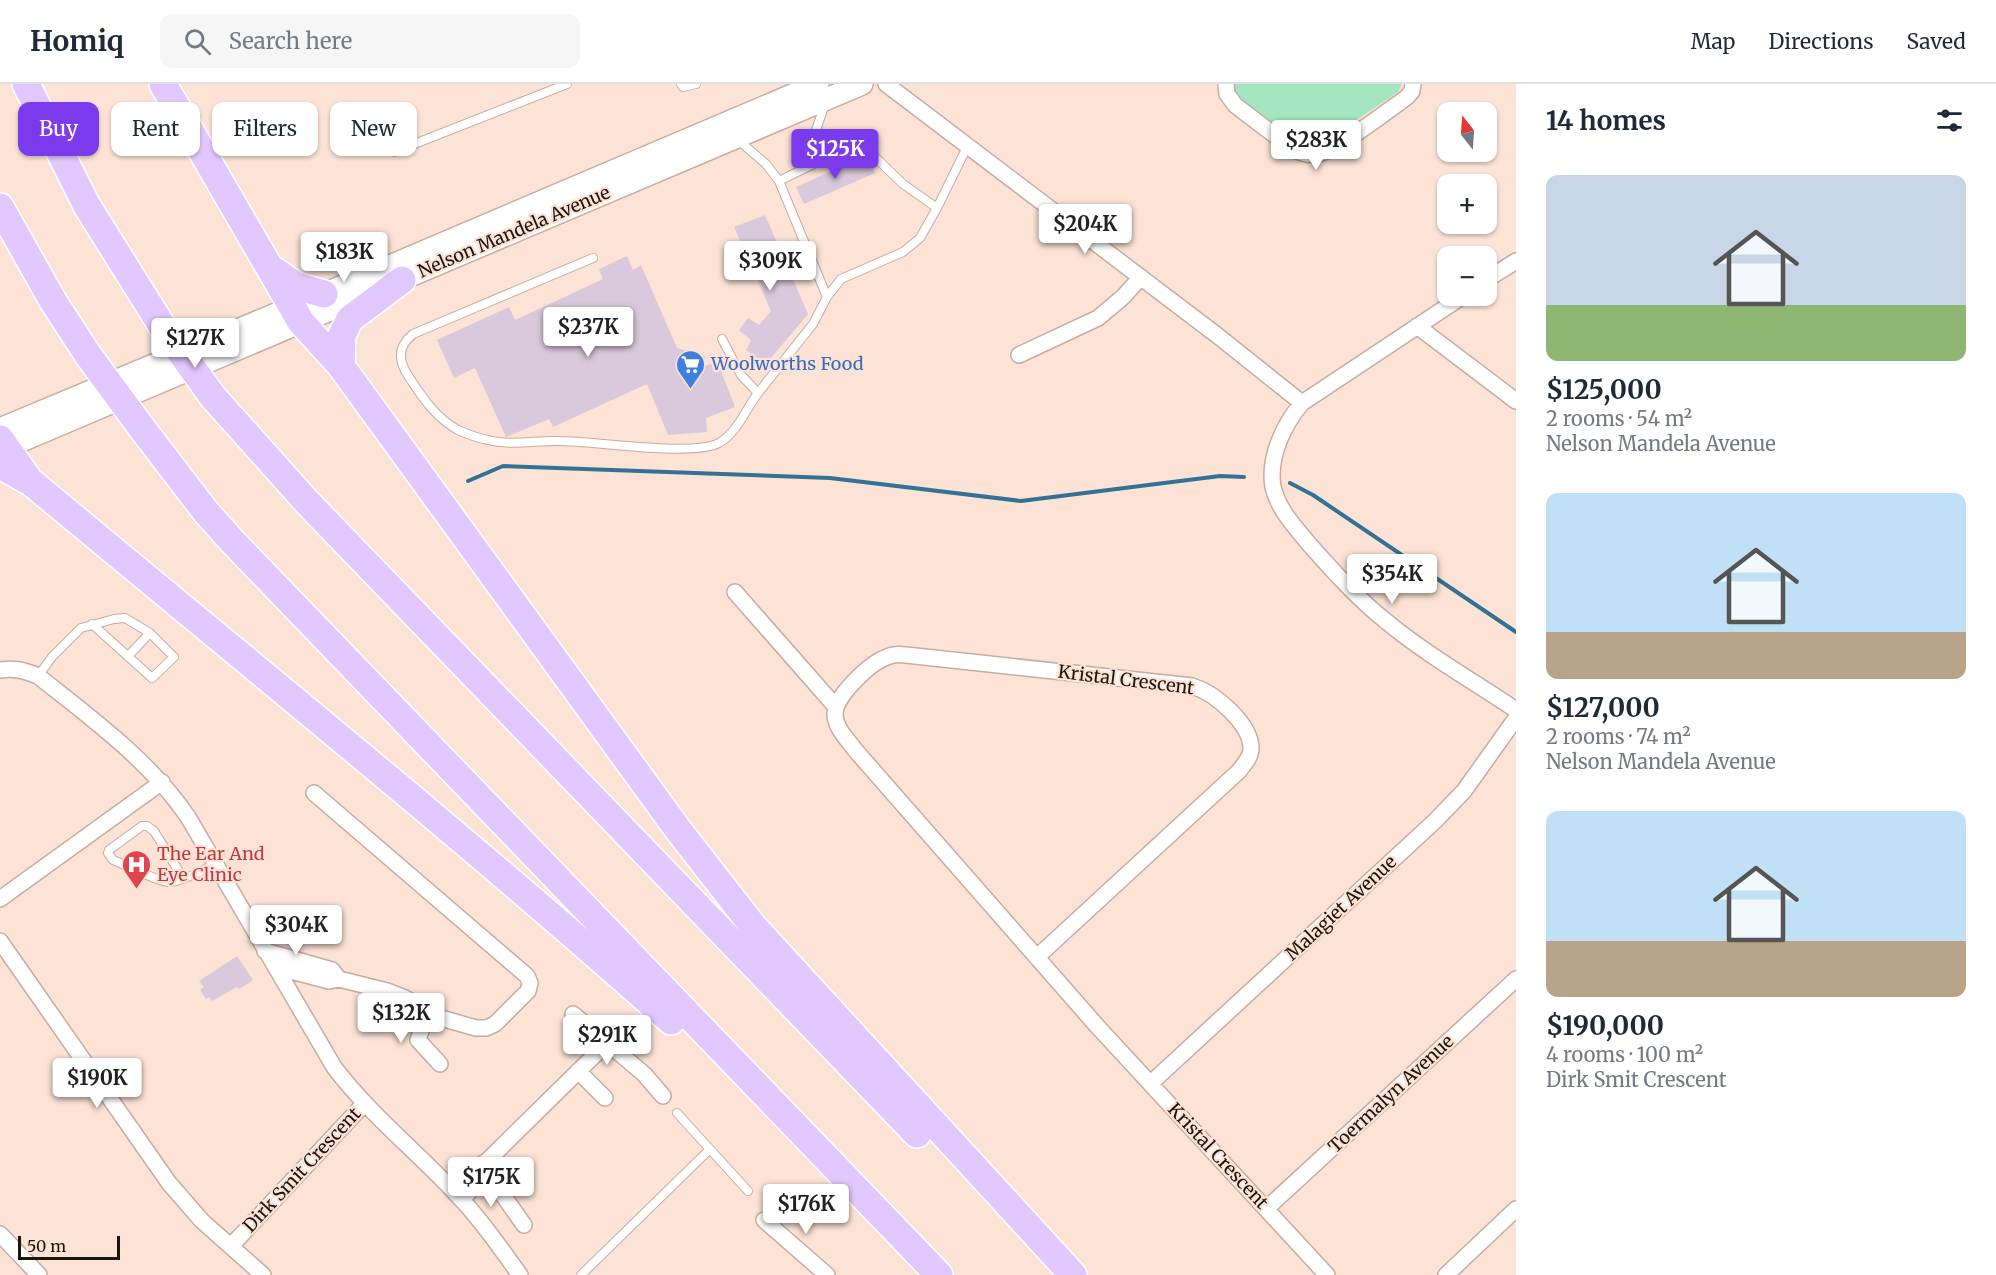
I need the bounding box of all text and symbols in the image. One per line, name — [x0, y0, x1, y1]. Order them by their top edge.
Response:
search box — [160, 14, 580, 68]
text: Homiq — [30, 23, 124, 59]
icon: search — [181, 25, 214, 58]
text: Search here — [229, 27, 352, 55]
text: Map — [1691, 28, 1735, 55]
text: Directions — [1768, 28, 1873, 55]
text: Saved — [1906, 28, 1966, 55]
chip: Buy — [18, 102, 99, 156]
chip: Rent — [111, 102, 200, 156]
chip: Filters — [212, 102, 318, 156]
chip: New — [330, 102, 417, 156]
north arrow — [1437, 102, 1497, 162]
map controls — [1437, 102, 1497, 306]
text: 14 homes — [1546, 104, 1666, 137]
icon: filters — [1933, 104, 1966, 137]
pin: $283K — [1274, 120, 1358, 171]
text: $283K — [1285, 127, 1347, 152]
pin: $125K — [793, 129, 877, 180]
text: $125K — [805, 136, 865, 161]
button: + — [1437, 174, 1497, 234]
street label: Nelson Mandela Avenue — [414, 181, 613, 283]
pin: $204K — [1043, 204, 1127, 255]
text: $204K — [1053, 211, 1117, 236]
icon: home — [1702, 214, 1810, 322]
pin: $183K — [302, 232, 386, 283]
text: $183K — [315, 239, 373, 264]
pin: $309K — [728, 241, 812, 292]
button: − — [1437, 246, 1497, 306]
text: $309K — [738, 248, 802, 273]
pin: $237K — [546, 307, 630, 358]
text: $237K — [557, 314, 619, 339]
pin: $127K — [153, 318, 237, 369]
text: $127K — [165, 325, 225, 350]
supermarket icon: Woolworths Food — [674, 348, 706, 390]
place label: Woolworths Food — [710, 352, 864, 375]
text: $125,000 — [1546, 373, 1662, 406]
text: 2 rooms · 54 m² — [1546, 406, 1692, 431]
text: Nelson Mandela Avenue — [1546, 431, 1776, 456]
icon: home — [1702, 532, 1810, 640]
pin: $354K — [1350, 554, 1434, 605]
text: $354K — [1361, 561, 1423, 586]
street label: Kristal Crescent — [1057, 660, 1195, 699]
text: $127,000 — [1546, 691, 1660, 724]
text: 2 rooms · 74 m² — [1546, 724, 1691, 749]
text: Nelson Mandela Avenue — [1546, 749, 1776, 774]
place label: The Ear And Eye Clinic — [157, 842, 265, 886]
hospital icon: The Ear And Eye Clinic — [120, 848, 152, 890]
street label: Malagiet Avenue — [1280, 850, 1401, 965]
icon: home — [1702, 850, 1810, 958]
pin: $304K — [254, 905, 338, 956]
text: $304K — [264, 912, 328, 937]
pin: $132K — [359, 993, 443, 1044]
text: $132K — [372, 1000, 430, 1025]
text: $190,000 — [1546, 1009, 1664, 1042]
pin: $291K — [565, 1015, 649, 1066]
text: $291K — [577, 1022, 637, 1047]
street label: Toermalyn Avenue — [1323, 1030, 1458, 1158]
text: 4 rooms · 100 m² — [1546, 1042, 1703, 1067]
pin: $190K — [55, 1058, 139, 1109]
text: $190K — [67, 1065, 127, 1090]
text: Dirk Smit Crescent — [1546, 1067, 1726, 1092]
street label: Kristal Crescent — [1163, 1098, 1274, 1214]
street label: Dirk Smit Crescent — [238, 1102, 365, 1237]
pin: $175K — [449, 1157, 533, 1208]
text: $175K — [462, 1164, 520, 1189]
pin: $176K — [764, 1184, 848, 1235]
text: $176K — [777, 1191, 835, 1216]
scale bar — [18, 1233, 120, 1260]
text: 50 m — [27, 1236, 66, 1256]

